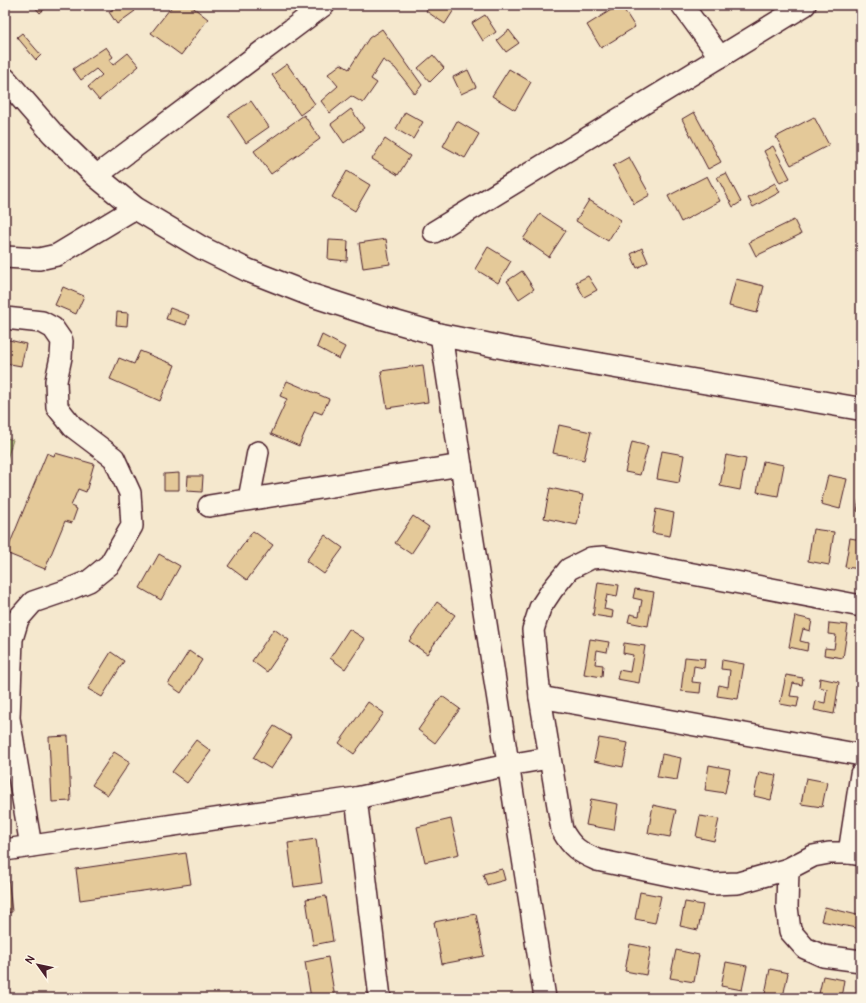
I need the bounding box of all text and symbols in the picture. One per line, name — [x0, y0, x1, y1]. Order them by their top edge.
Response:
north arrow — [18, 945, 58, 985]
text: N — [23, 953, 38, 966]

